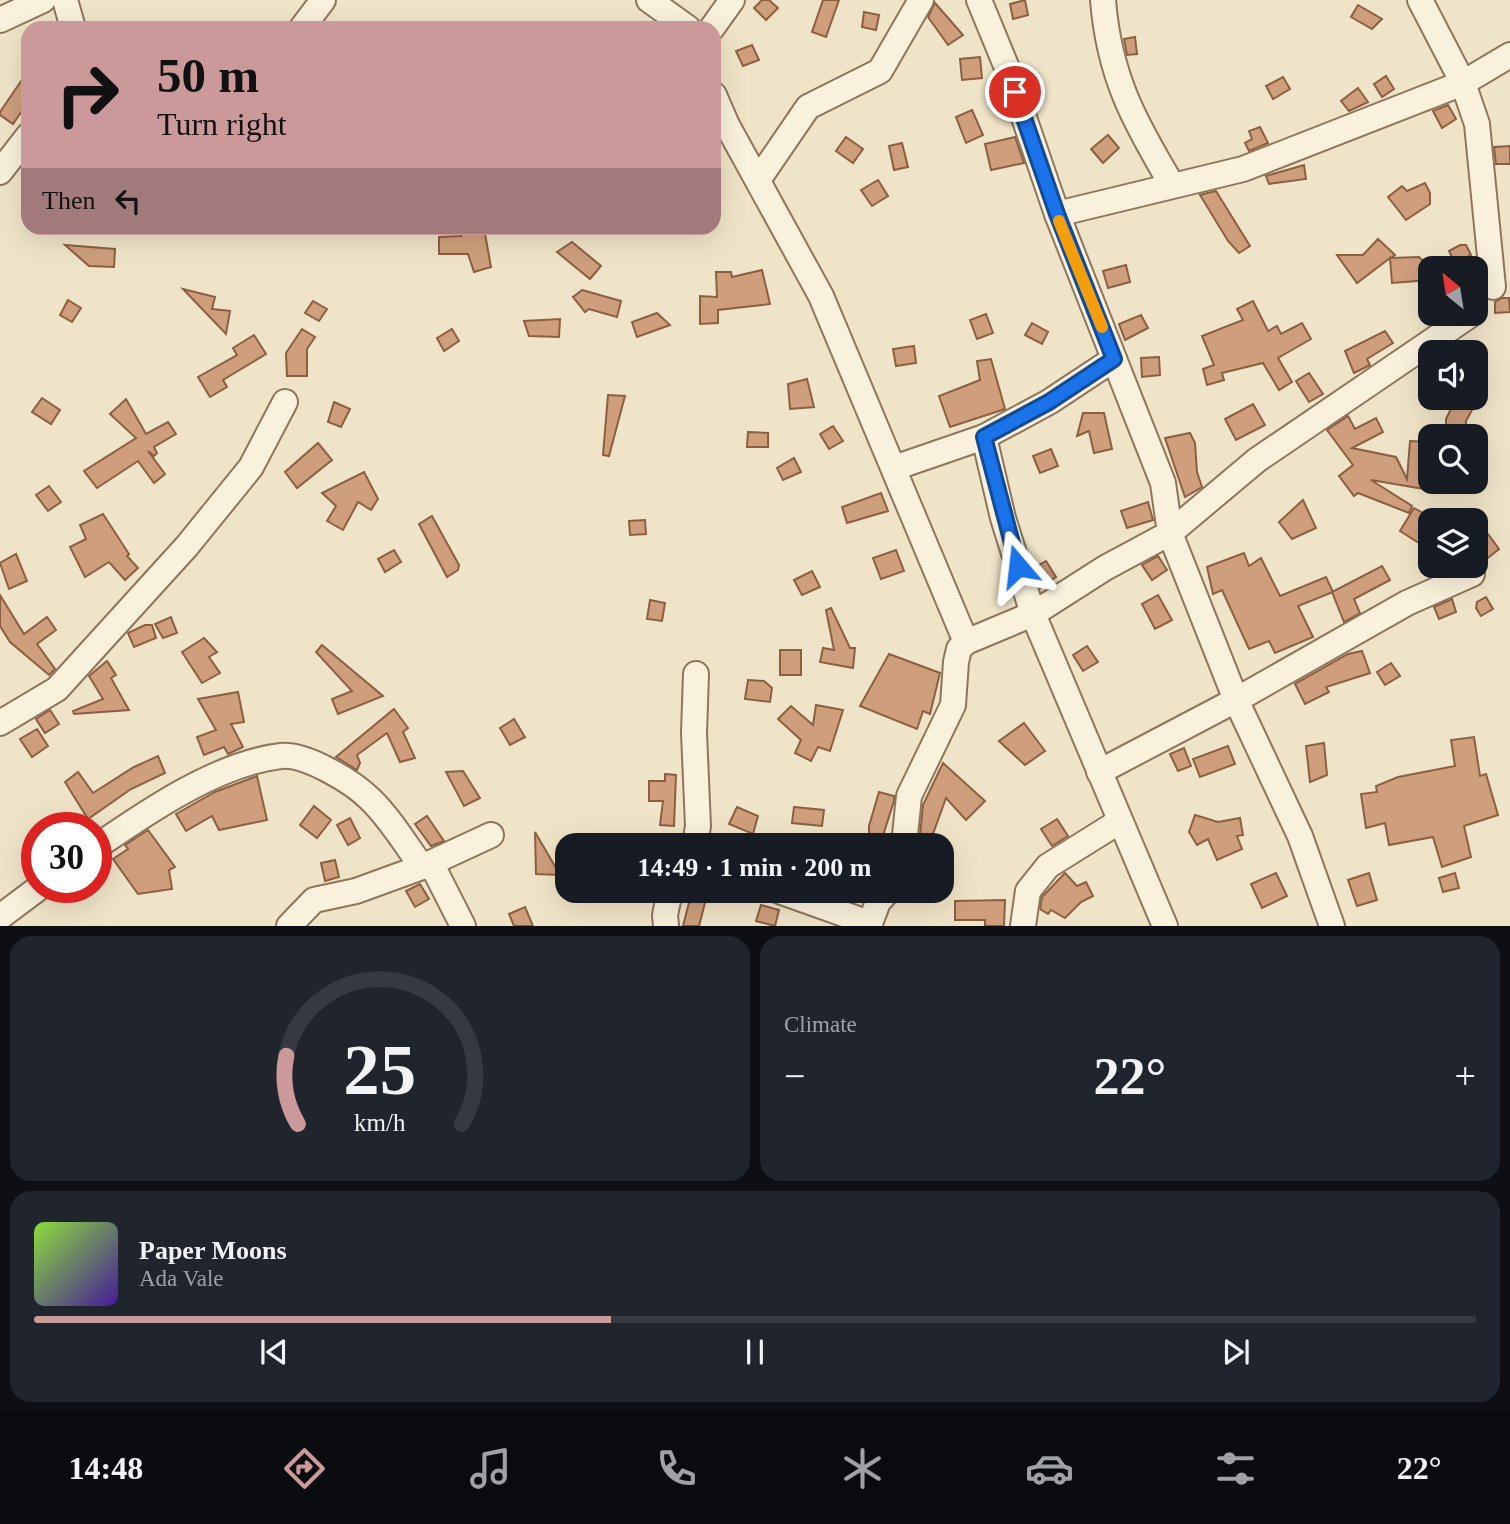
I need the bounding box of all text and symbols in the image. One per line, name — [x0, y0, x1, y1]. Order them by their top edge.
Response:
text: 50 m — [157, 48, 259, 103]
icon: right — [42, 49, 133, 140]
pin — [985, 62, 1045, 122]
icon: arrive — [996, 73, 1034, 111]
text: Turn right — [157, 106, 287, 142]
icon: left — [109, 182, 147, 220]
text: Then — [42, 186, 95, 215]
north arrow — [1418, 256, 1488, 326]
map controls — [1418, 256, 1488, 578]
button: sound — [1418, 340, 1488, 410]
button: search — [1418, 424, 1488, 494]
button: layers — [1418, 508, 1488, 578]
position arrow — [981, 529, 1055, 603]
speed limit sign: 30 — [21, 812, 112, 903]
text: 14:49 · 1 min · 200 m — [638, 853, 872, 882]
text: Climate — [784, 1012, 857, 1037]
text: 25 — [344, 1030, 416, 1111]
text: 22° — [1094, 1048, 1166, 1105]
text: − — [784, 1055, 805, 1097]
text: + — [1455, 1055, 1476, 1097]
text: km/h — [354, 1109, 406, 1136]
text: Paper Moons — [139, 1236, 287, 1265]
text: Ada Vale — [139, 1266, 224, 1291]
icon: previous — [255, 1333, 293, 1371]
icon: pause — [736, 1333, 774, 1371]
icon: next — [1217, 1333, 1255, 1371]
icon: directions — [280, 1444, 329, 1493]
icon: music — [466, 1444, 515, 1493]
icon: phone — [652, 1444, 701, 1493]
icon: climate — [838, 1444, 887, 1493]
icon: car — [1025, 1444, 1074, 1493]
icon: filters — [1211, 1444, 1260, 1493]
text: 14:48 — [69, 1450, 143, 1486]
text: 22° — [1397, 1450, 1441, 1486]

